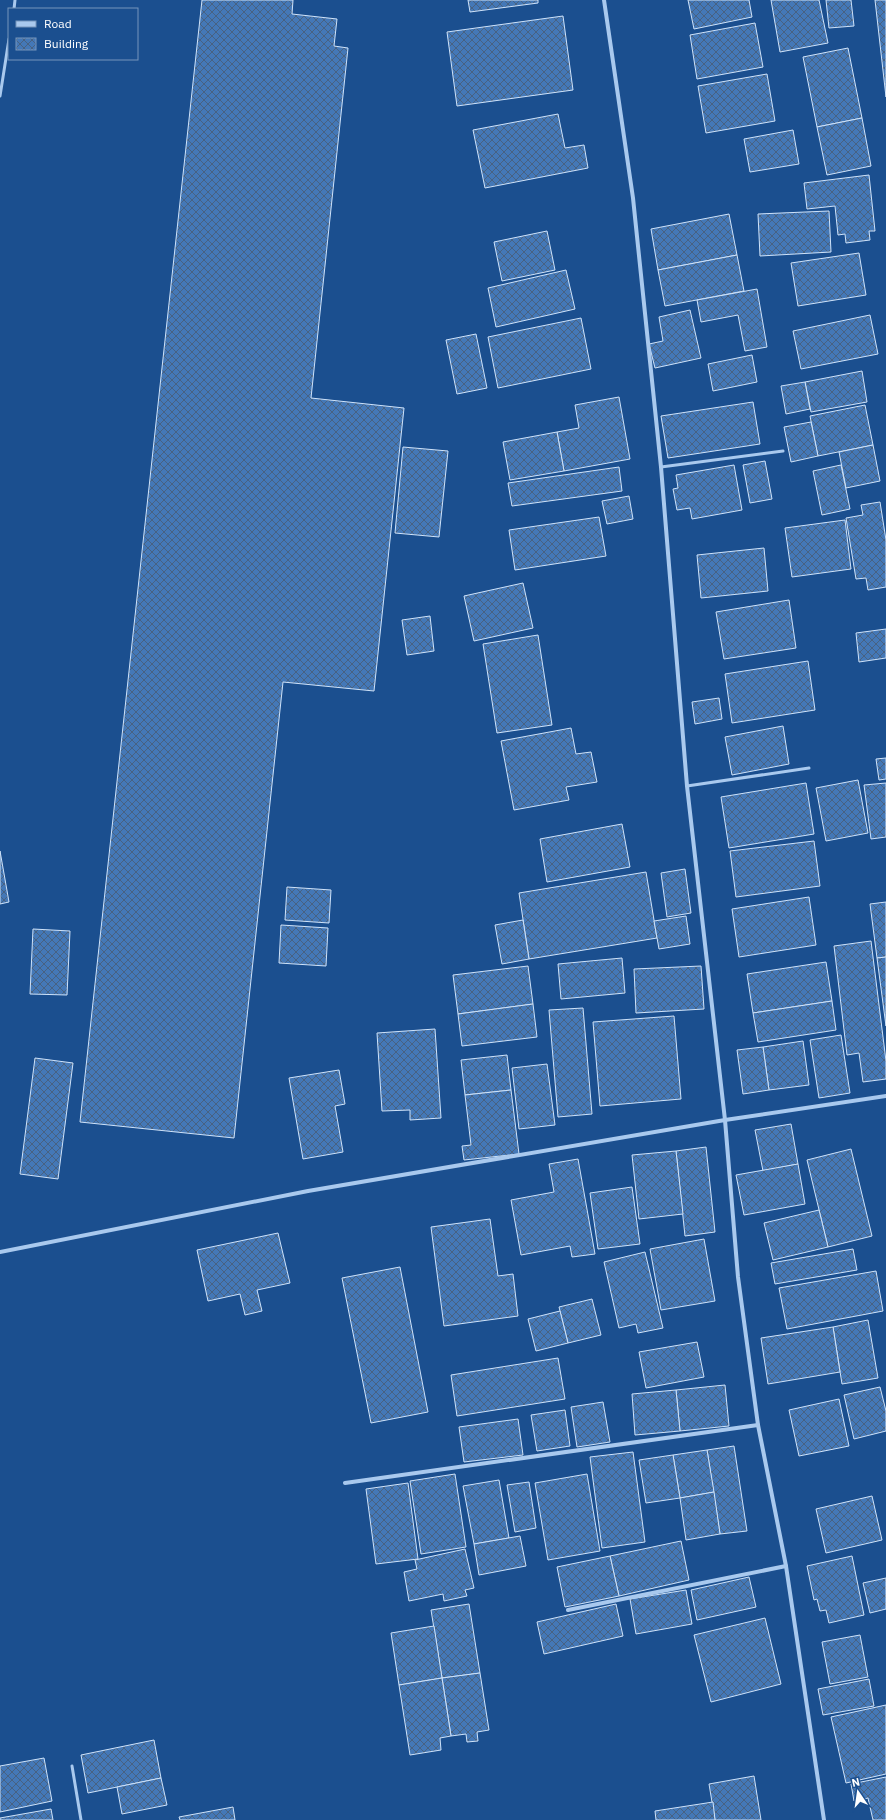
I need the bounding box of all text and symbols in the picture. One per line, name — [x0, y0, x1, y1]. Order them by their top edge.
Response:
legend — [8, 8, 138, 60]
text: Road — [44, 16, 72, 31]
text: Building — [44, 36, 89, 51]
north arrow — [838, 1772, 878, 1812]
text: N — [850, 1775, 861, 1790]

